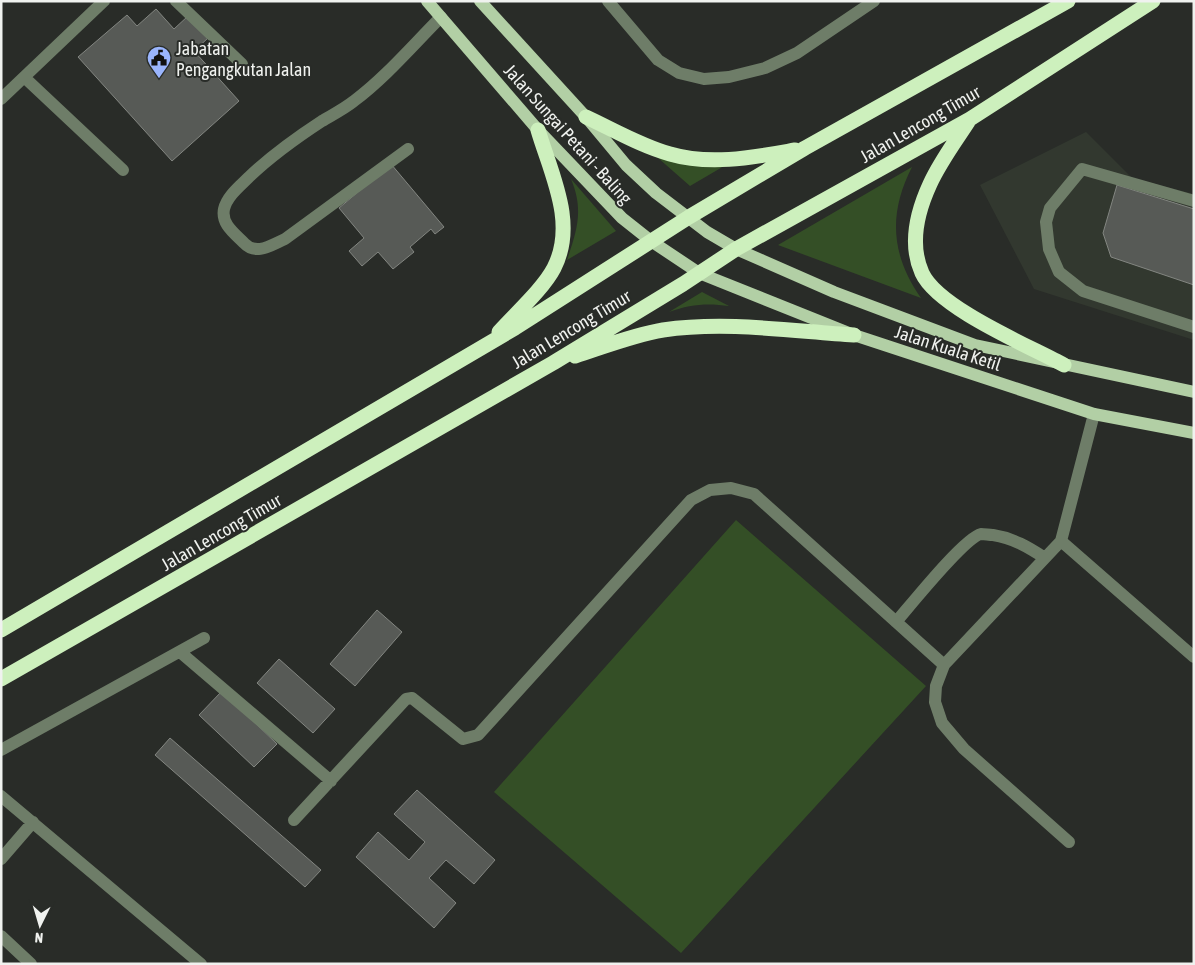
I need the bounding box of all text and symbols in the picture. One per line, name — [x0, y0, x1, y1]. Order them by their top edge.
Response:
place label: Jabatan Pengangkutan Jalan — [176, 38, 311, 80]
public building icon: Jabatan Pengangkutan Jalan — [146, 45, 172, 79]
street label: Jalan Sungai Petani - Baling — [500, 60, 636, 208]
street label: Jalan Lencong Timur — [856, 81, 984, 167]
street label: Jalan Lencong Timur — [508, 285, 635, 373]
street label: Jalan Kuala Ketil — [892, 321, 1004, 375]
street label: Jalan Lencong Timur — [157, 489, 285, 575]
north arrow — [15, 900, 65, 950]
text: N — [34, 930, 44, 946]

